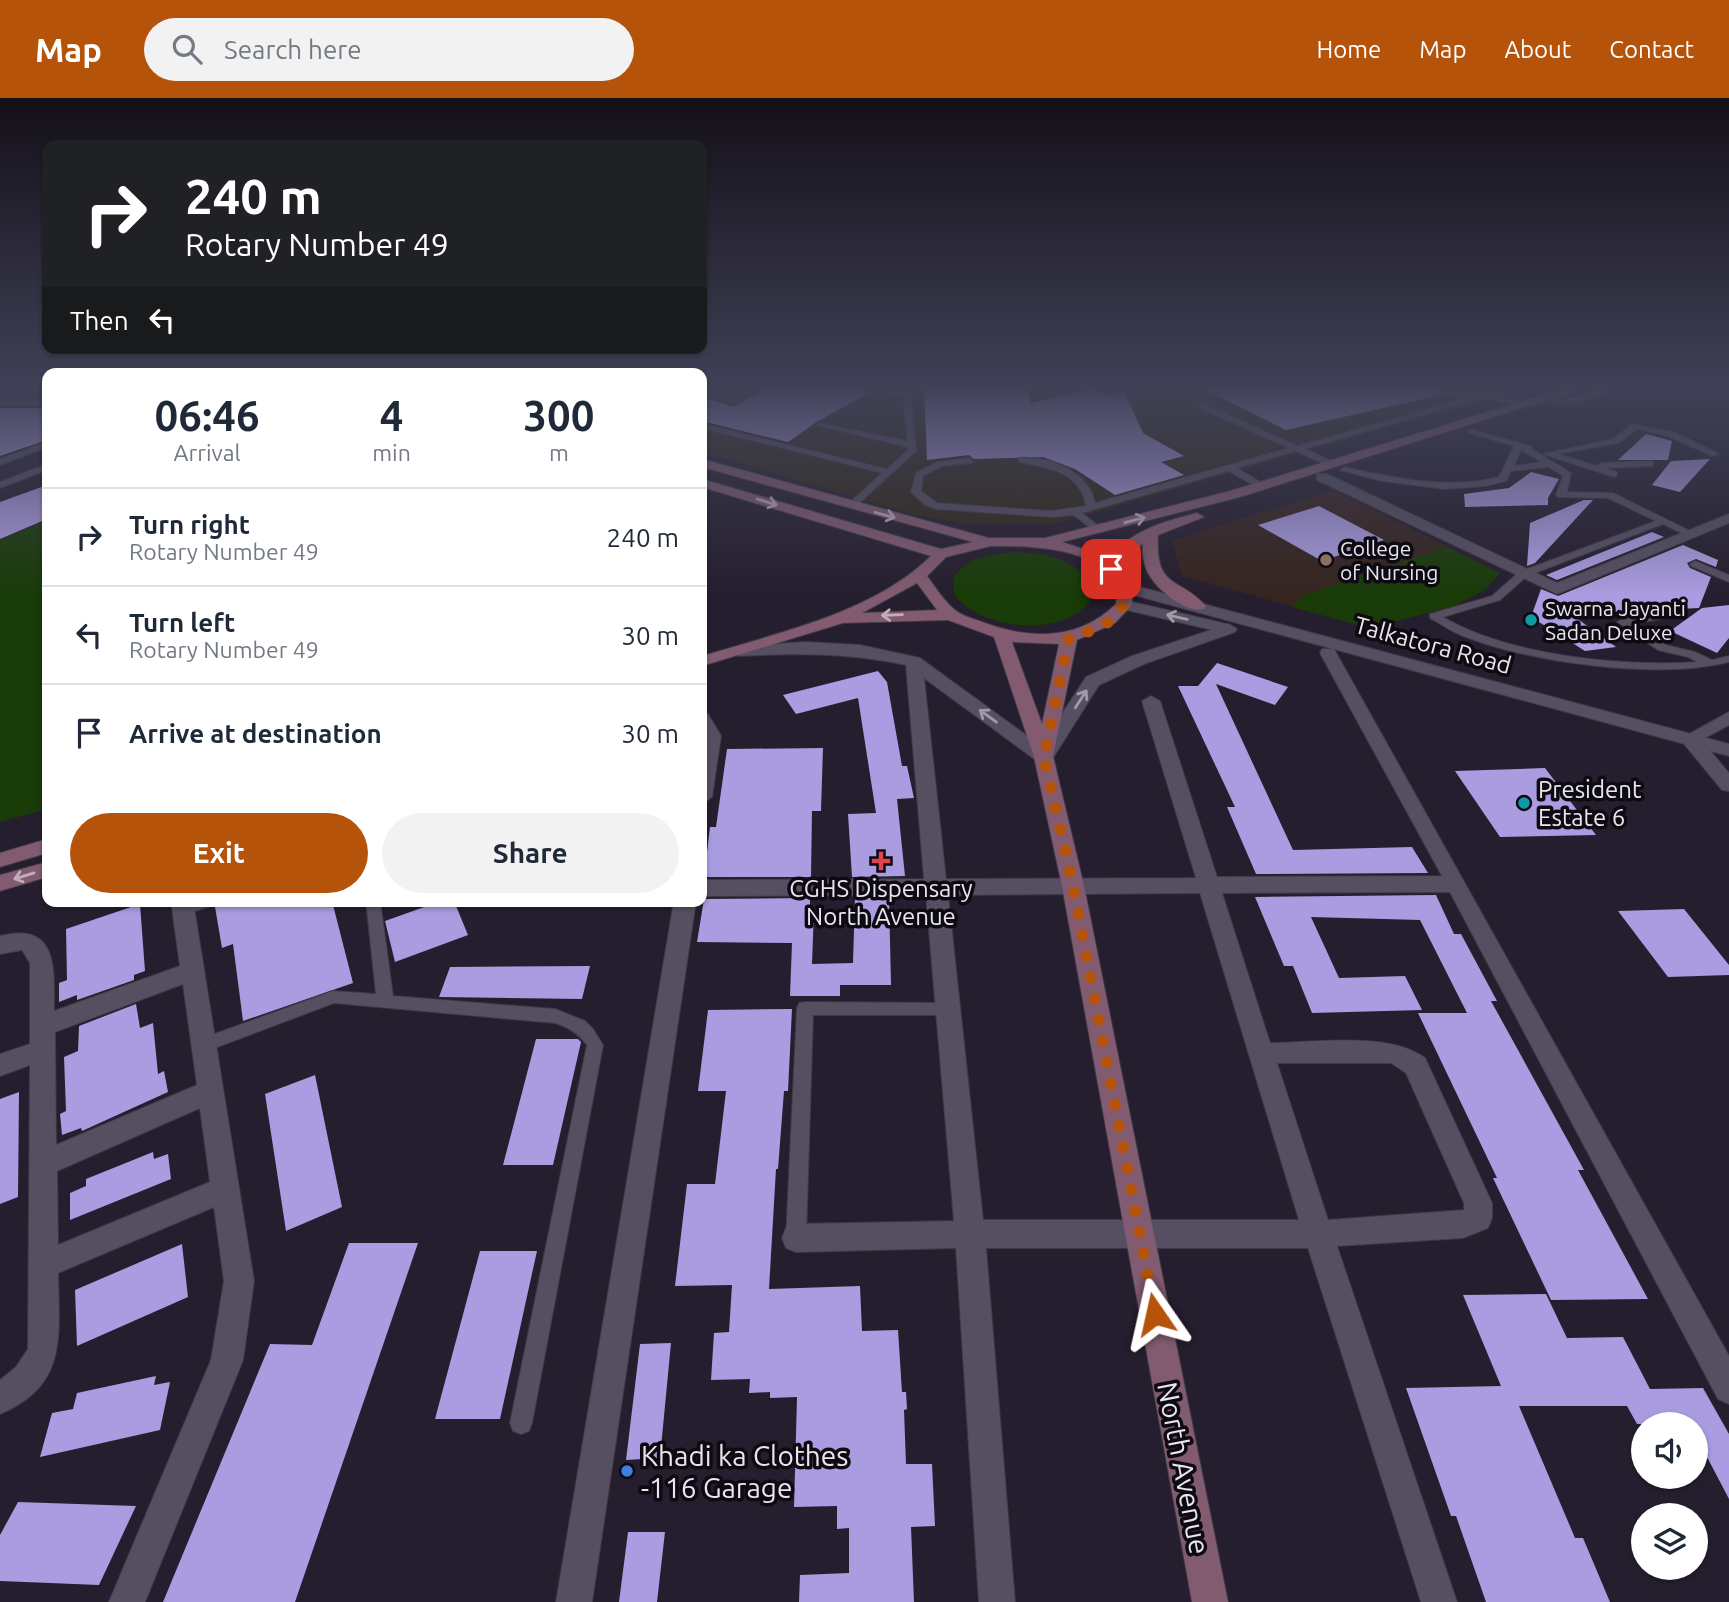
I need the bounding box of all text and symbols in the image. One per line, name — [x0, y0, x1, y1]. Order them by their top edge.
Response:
search box — [144, 18, 634, 81]
icon: search — [168, 30, 206, 68]
text: Map — [35, 31, 102, 68]
text: Search here — [224, 35, 362, 64]
text: Home — [1316, 36, 1381, 63]
text: Map — [1419, 36, 1466, 63]
text: About — [1504, 36, 1571, 63]
text: Contact — [1609, 36, 1694, 63]
icon: right — [70, 168, 161, 259]
text: 240 m — [185, 168, 322, 223]
text: Rotary Number 49 — [185, 226, 449, 262]
icon: left — [143, 301, 181, 339]
text: Then — [70, 306, 129, 335]
text: 06:46 — [155, 392, 260, 439]
text: 4 — [380, 392, 403, 439]
text: 300 — [523, 392, 594, 439]
text: Arrival — [174, 440, 241, 465]
text: min — [372, 440, 411, 465]
text: m — [549, 440, 569, 465]
one-way arrow — [756, 497, 778, 510]
one-way arrow — [873, 509, 896, 522]
text: Turn right — [129, 510, 250, 539]
one-way arrow — [1124, 513, 1146, 526]
icon: right — [70, 518, 108, 556]
text: 240 m — [607, 523, 679, 552]
place label: College of Nursing — [1340, 536, 1438, 584]
text: Rotary Number 49 — [129, 539, 319, 564]
pin — [1081, 539, 1141, 599]
icon: arrive — [1092, 550, 1130, 588]
marker: College of Nursing — [1318, 552, 1334, 568]
place label: Swarna Jayanti Sadan Deluxe — [1545, 596, 1686, 644]
text: Turn left — [129, 608, 235, 637]
one-way arrow — [881, 608, 904, 621]
one-way arrow — [1166, 610, 1189, 623]
street label: Talkatora Road — [1352, 611, 1514, 679]
marker: Swarna Jayanti Sadan Deluxe — [1523, 612, 1539, 628]
icon: left — [70, 616, 108, 654]
text: 30 m — [621, 621, 679, 650]
text: Rotary Number 49 — [129, 637, 319, 662]
one-way arrow — [1074, 690, 1088, 710]
one-way arrow — [979, 709, 998, 724]
icon: arrive — [70, 714, 108, 752]
text: Arrive at destination — [129, 719, 382, 748]
text: 30 m — [621, 719, 679, 748]
place label: President Estate 6 — [1538, 776, 1642, 831]
marker: President Estate 6 — [1516, 795, 1532, 811]
button: Exit — [70, 813, 368, 893]
button: Share — [382, 813, 679, 893]
marker: CGHS Dispensary North Avenue — [871, 851, 891, 871]
one-way arrow — [13, 870, 35, 883]
place label: CGHS Dispensary North Avenue — [789, 875, 973, 930]
position arrow — [1118, 1277, 1192, 1351]
street label: North Avenue — [1152, 1379, 1216, 1557]
map controls — [1631, 1412, 1708, 1580]
button: sound — [1631, 1412, 1708, 1489]
place label: Khadi ka Clothes -116 Garage — [641, 1440, 848, 1503]
marker: Khadi ka Clothes -116 Garage — [619, 1463, 635, 1479]
button: layers — [1631, 1503, 1708, 1580]

